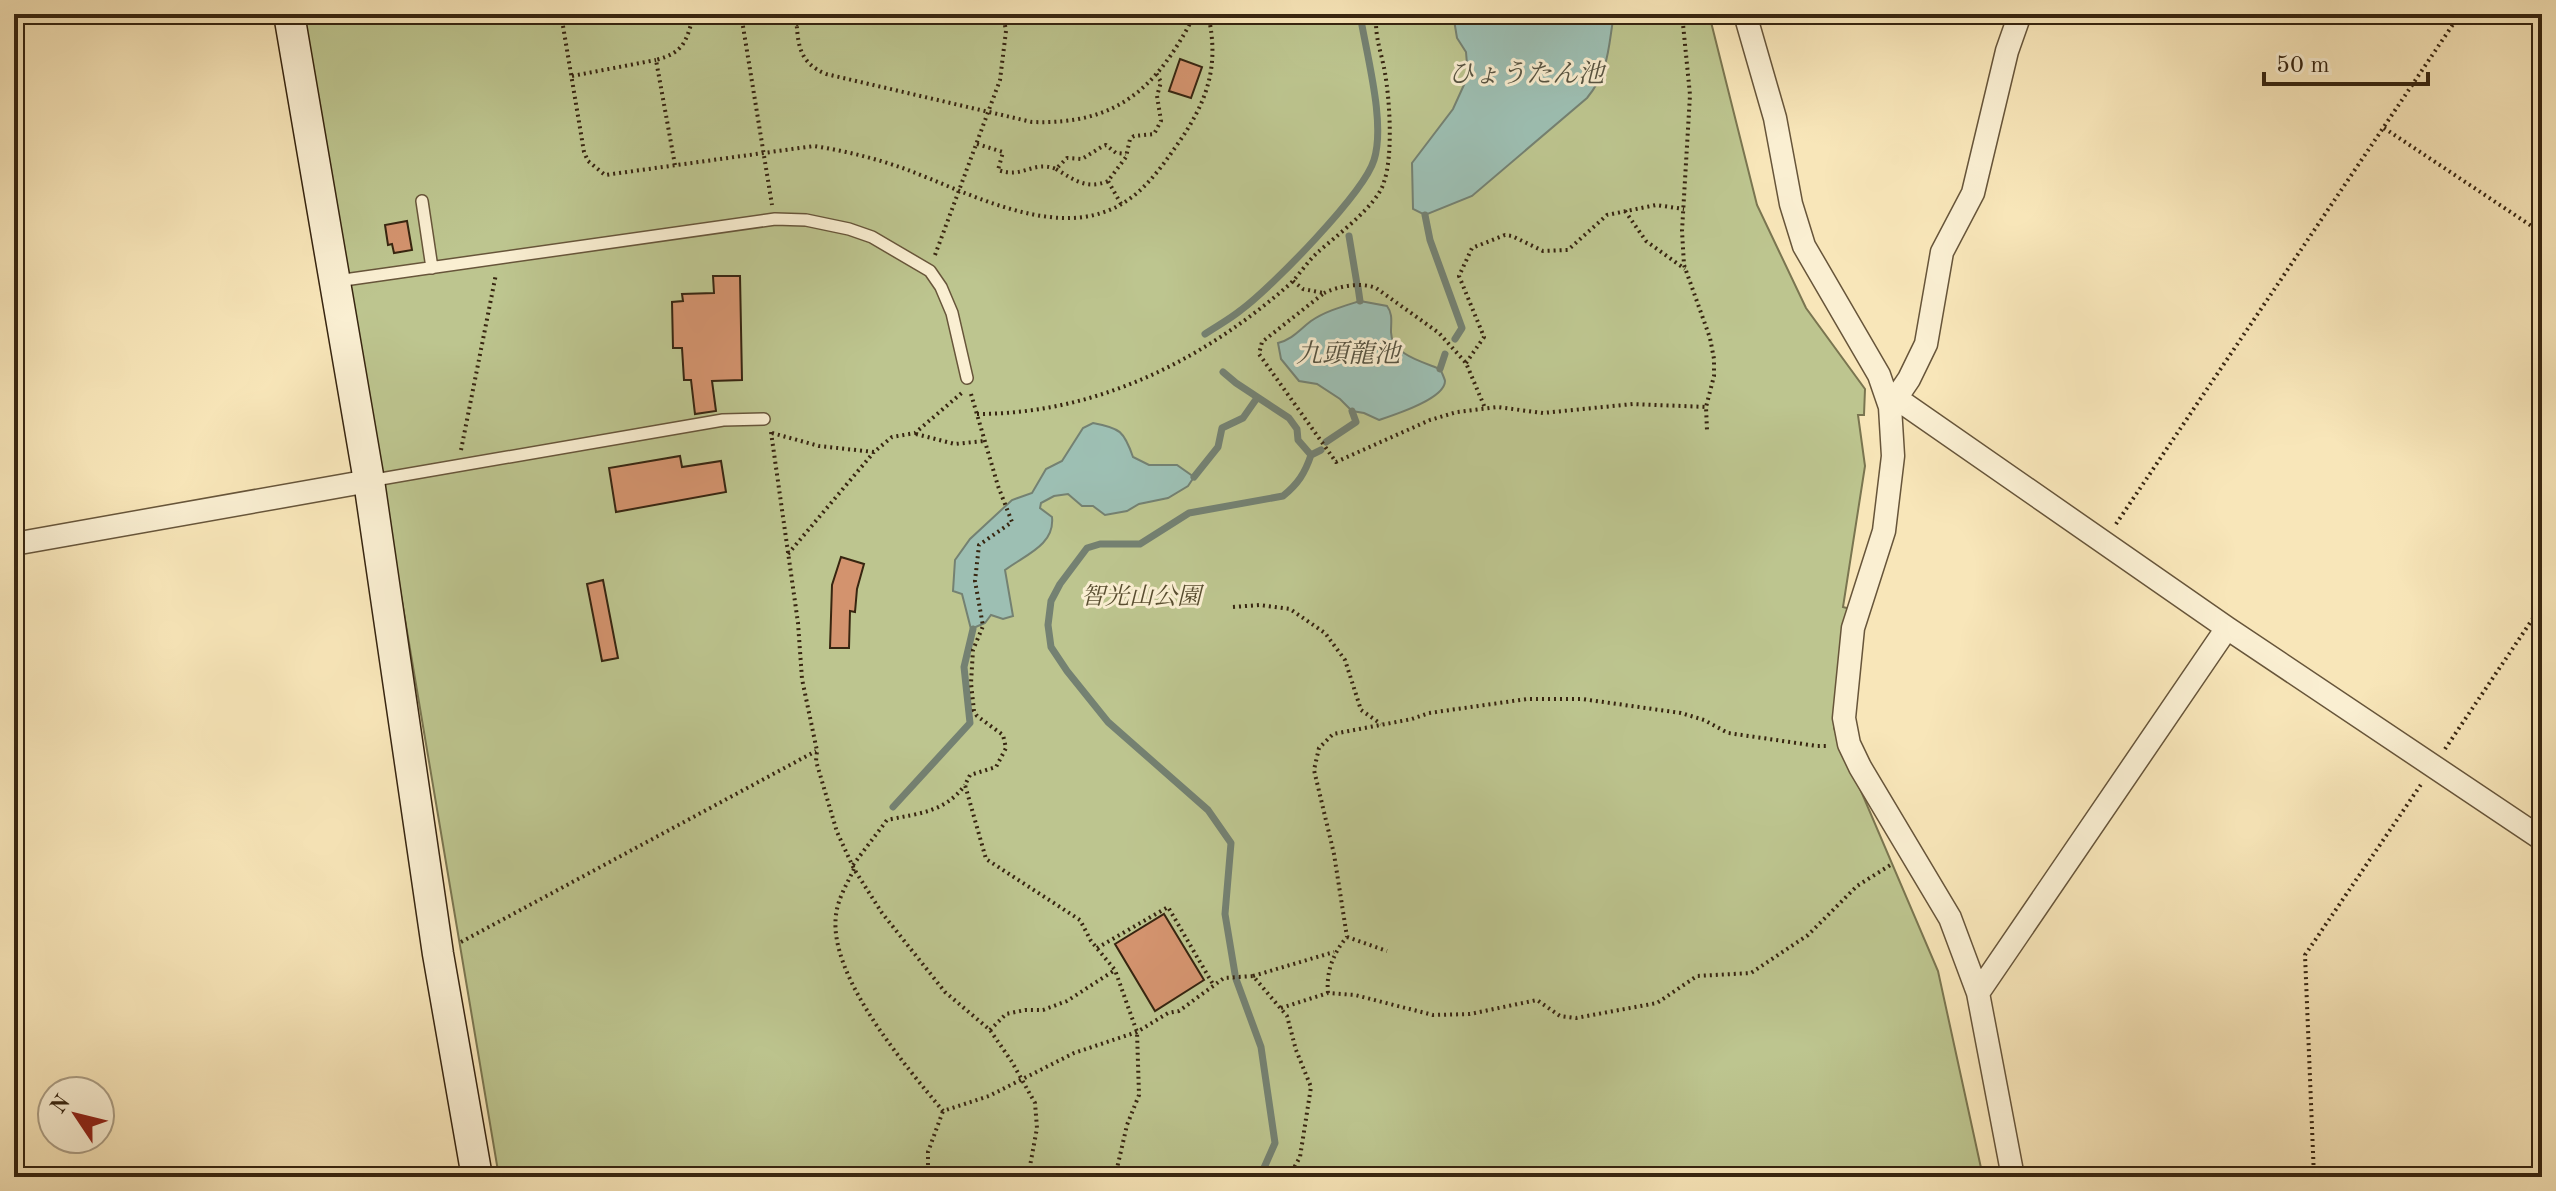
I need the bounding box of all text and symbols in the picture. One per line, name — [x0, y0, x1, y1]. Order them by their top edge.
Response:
scale bar — [2264, 36, 2428, 86]
text: 50 m — [2276, 54, 2330, 78]
water label: ひょうたん池 — [1448, 60, 1607, 88]
water label: 九頭龍池 — [1296, 340, 1403, 368]
park label: 智光山公園 — [1081, 583, 1205, 610]
north arrow — [36, 1075, 116, 1155]
text: N — [47, 1091, 75, 1118]

